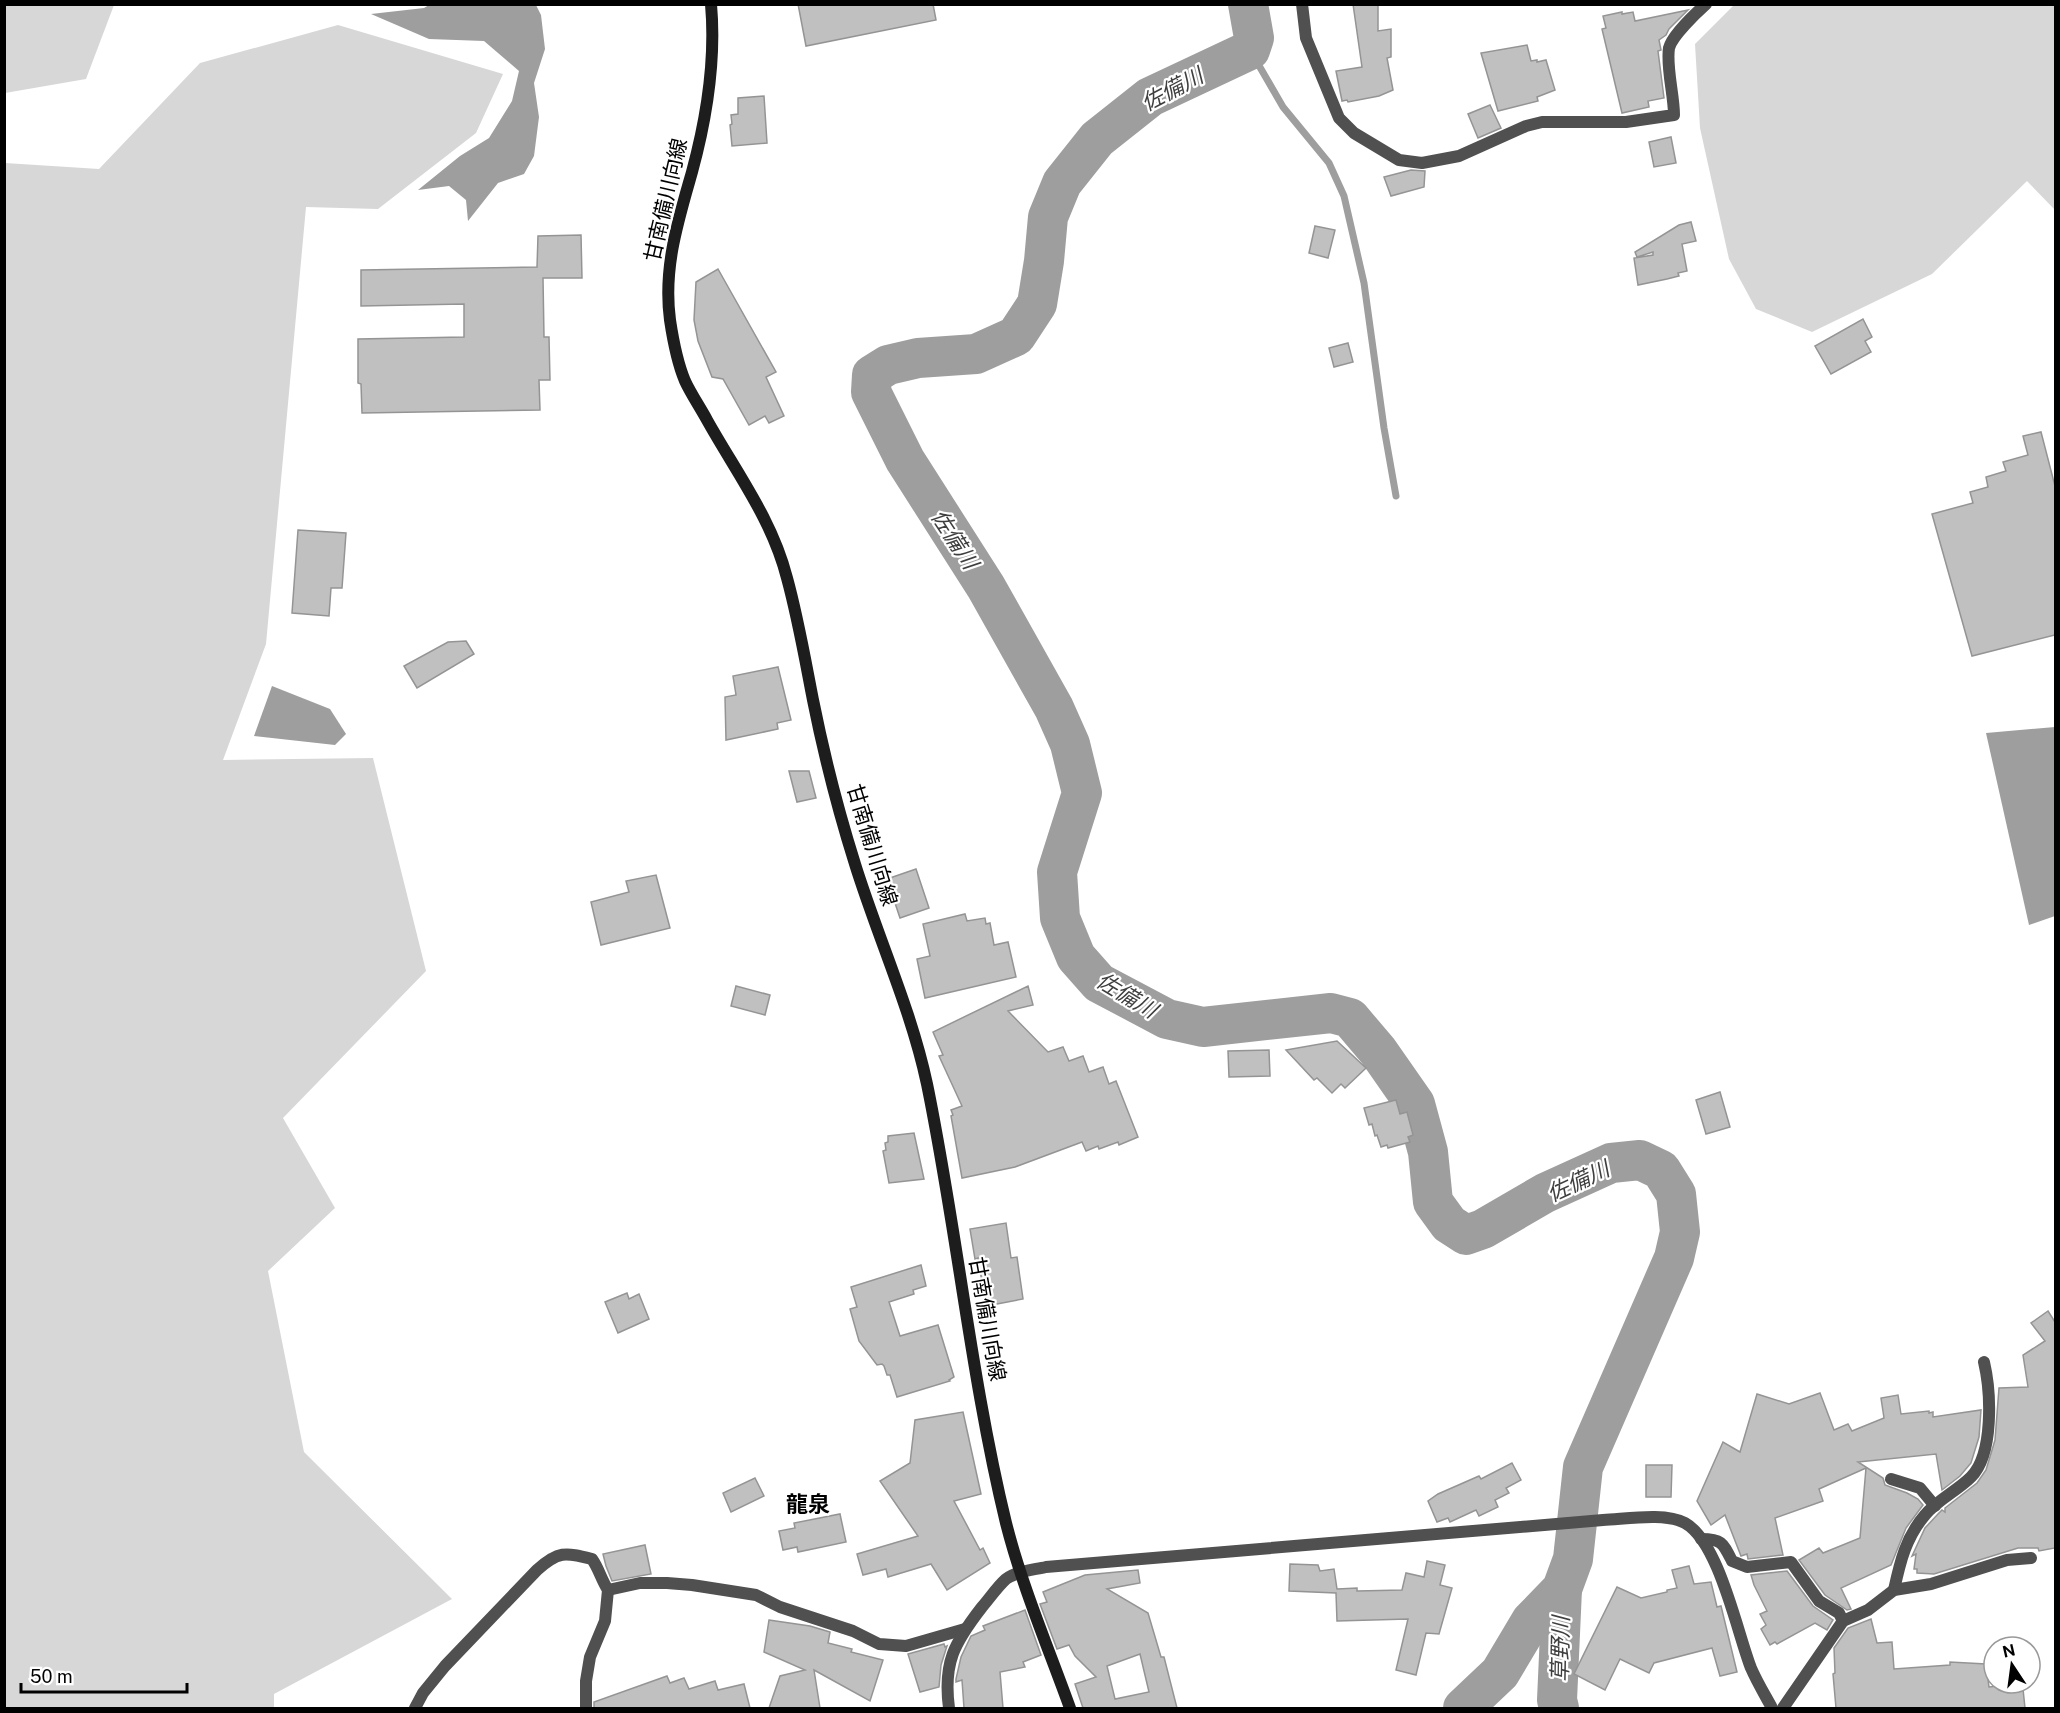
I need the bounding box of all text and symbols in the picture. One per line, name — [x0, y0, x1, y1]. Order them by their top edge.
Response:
water label: 佐備川 — [1137, 61, 1209, 116]
street label: 甘南備川向線 — [639, 136, 692, 264]
water label: 佐備川 — [926, 504, 985, 575]
street label: 甘南備川向線 — [842, 781, 903, 909]
water label: 佐備川 — [1092, 967, 1164, 1024]
water label: 佐備川 — [1543, 1154, 1615, 1207]
street label: 甘南備川向線 — [964, 1255, 1011, 1383]
district label: 龍泉 — [786, 1491, 830, 1517]
water label: 草野川 — [1546, 1614, 1574, 1682]
north arrow — [1982, 1635, 2042, 1695]
text: N — [2001, 1640, 2017, 1662]
scale bar — [21, 1656, 188, 1694]
text: 50 m — [30, 1666, 73, 1687]

